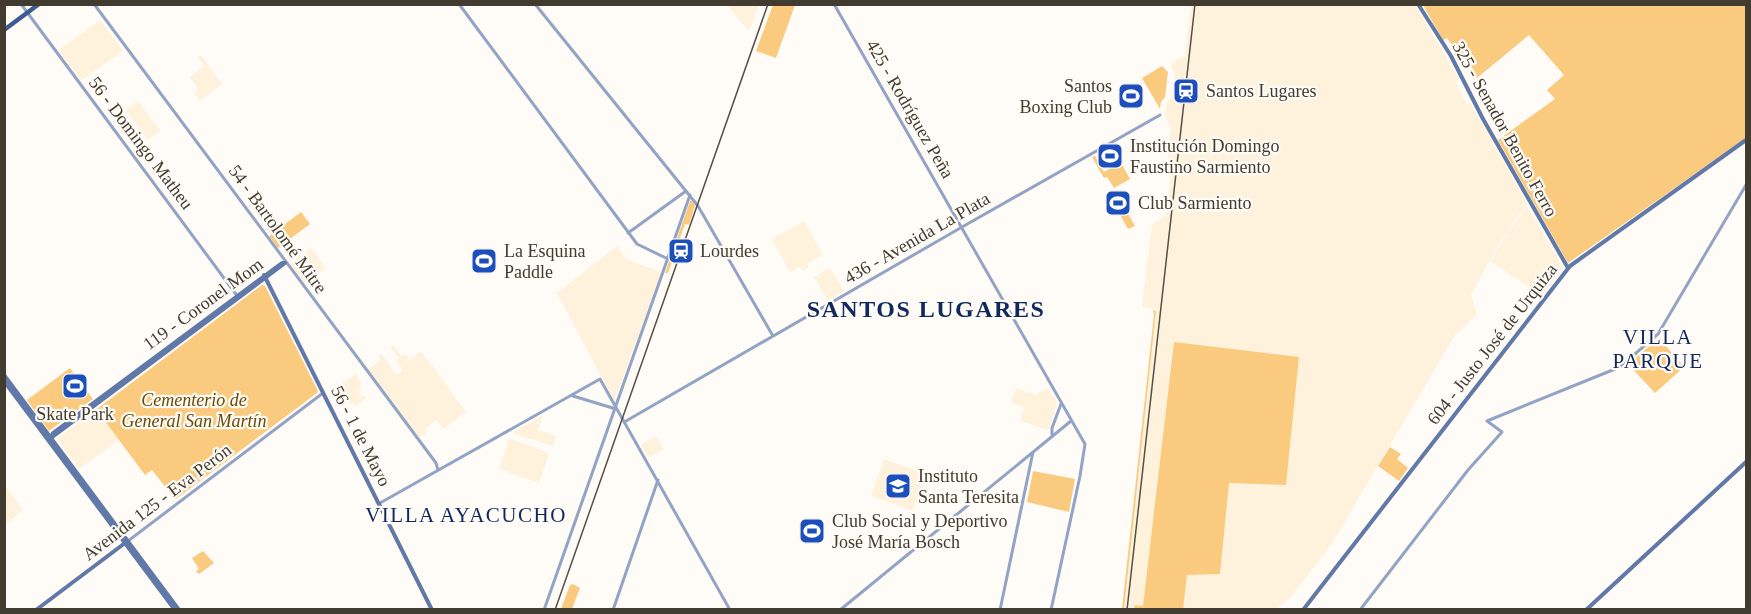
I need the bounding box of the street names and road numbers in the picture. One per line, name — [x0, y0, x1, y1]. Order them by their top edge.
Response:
street label: 425 - Rodríguez Peña — [862, 36, 958, 182]
street label: 325 - Senador Benito Ferro — [1449, 38, 1561, 220]
street label: 56 - Domingo Matheu — [85, 73, 197, 213]
street label: 54 - Bartolomé Mitre — [225, 161, 331, 297]
street label: 436 - Avenida La Plata — [841, 188, 993, 288]
street label: 119 - Coronel Mom — [139, 254, 267, 354]
street label: 604 - Justo José de Urquiza — [1423, 260, 1561, 428]
street label: 56 - 1 de Mayo — [327, 382, 395, 490]
street label: Avenida 125 - Eva Perón — [79, 440, 235, 564]

